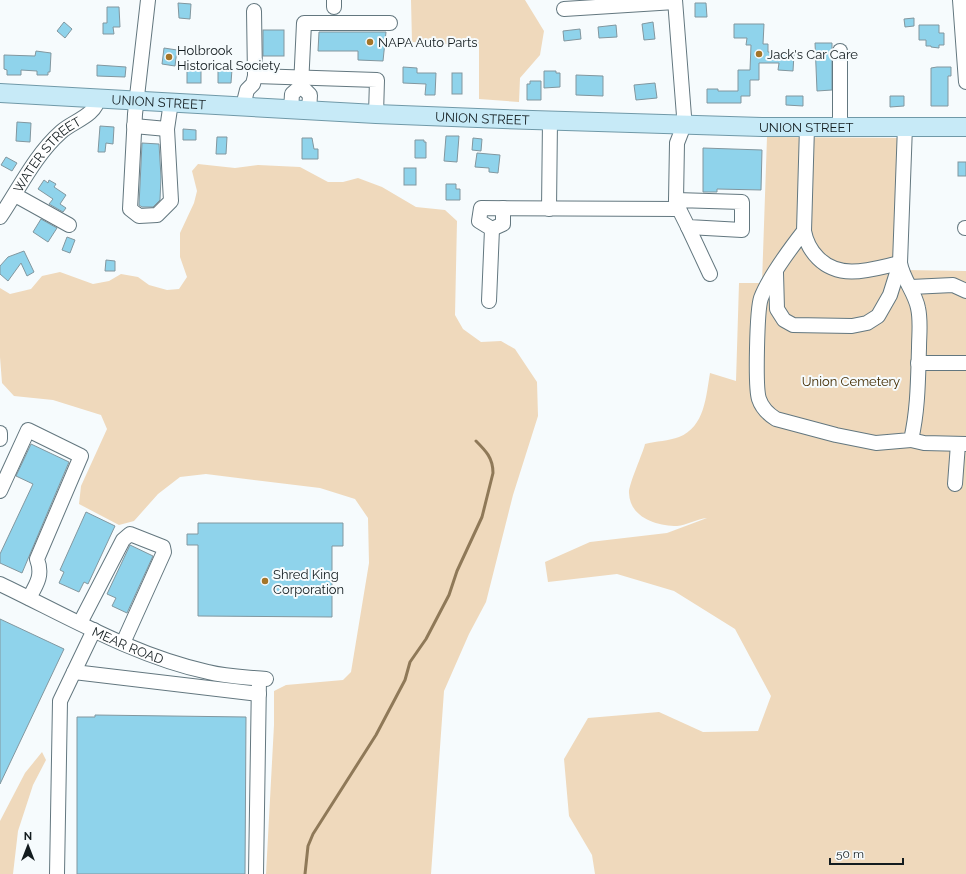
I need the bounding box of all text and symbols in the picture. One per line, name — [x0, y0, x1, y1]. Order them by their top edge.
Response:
place label: NAPA Auto Parts — [378, 35, 478, 50]
marker: NAPA Auto Parts — [365, 37, 375, 47]
place label: Holbrook Historical Society — [177, 43, 280, 73]
place label: Jack's Car Care — [767, 47, 858, 62]
marker: Jack's Car Care — [754, 49, 764, 59]
marker: Holbrook Historical Society — [164, 52, 174, 62]
street label: UNION STREET — [111, 92, 206, 112]
street label: UNION STREET — [435, 109, 530, 128]
street label: WATER STREET — [10, 114, 84, 195]
street label: UNION STREET — [759, 120, 853, 135]
park label: Union Cemetery — [802, 374, 900, 389]
place label: Shred King Corporation — [273, 567, 344, 597]
marker: Shred King Corporation — [260, 576, 270, 586]
street label: MEAR ROAD — [90, 624, 166, 667]
north arrow — [8, 826, 48, 866]
text: N — [24, 830, 32, 843]
scale bar — [830, 840, 903, 866]
text: 50 m — [836, 847, 864, 861]

